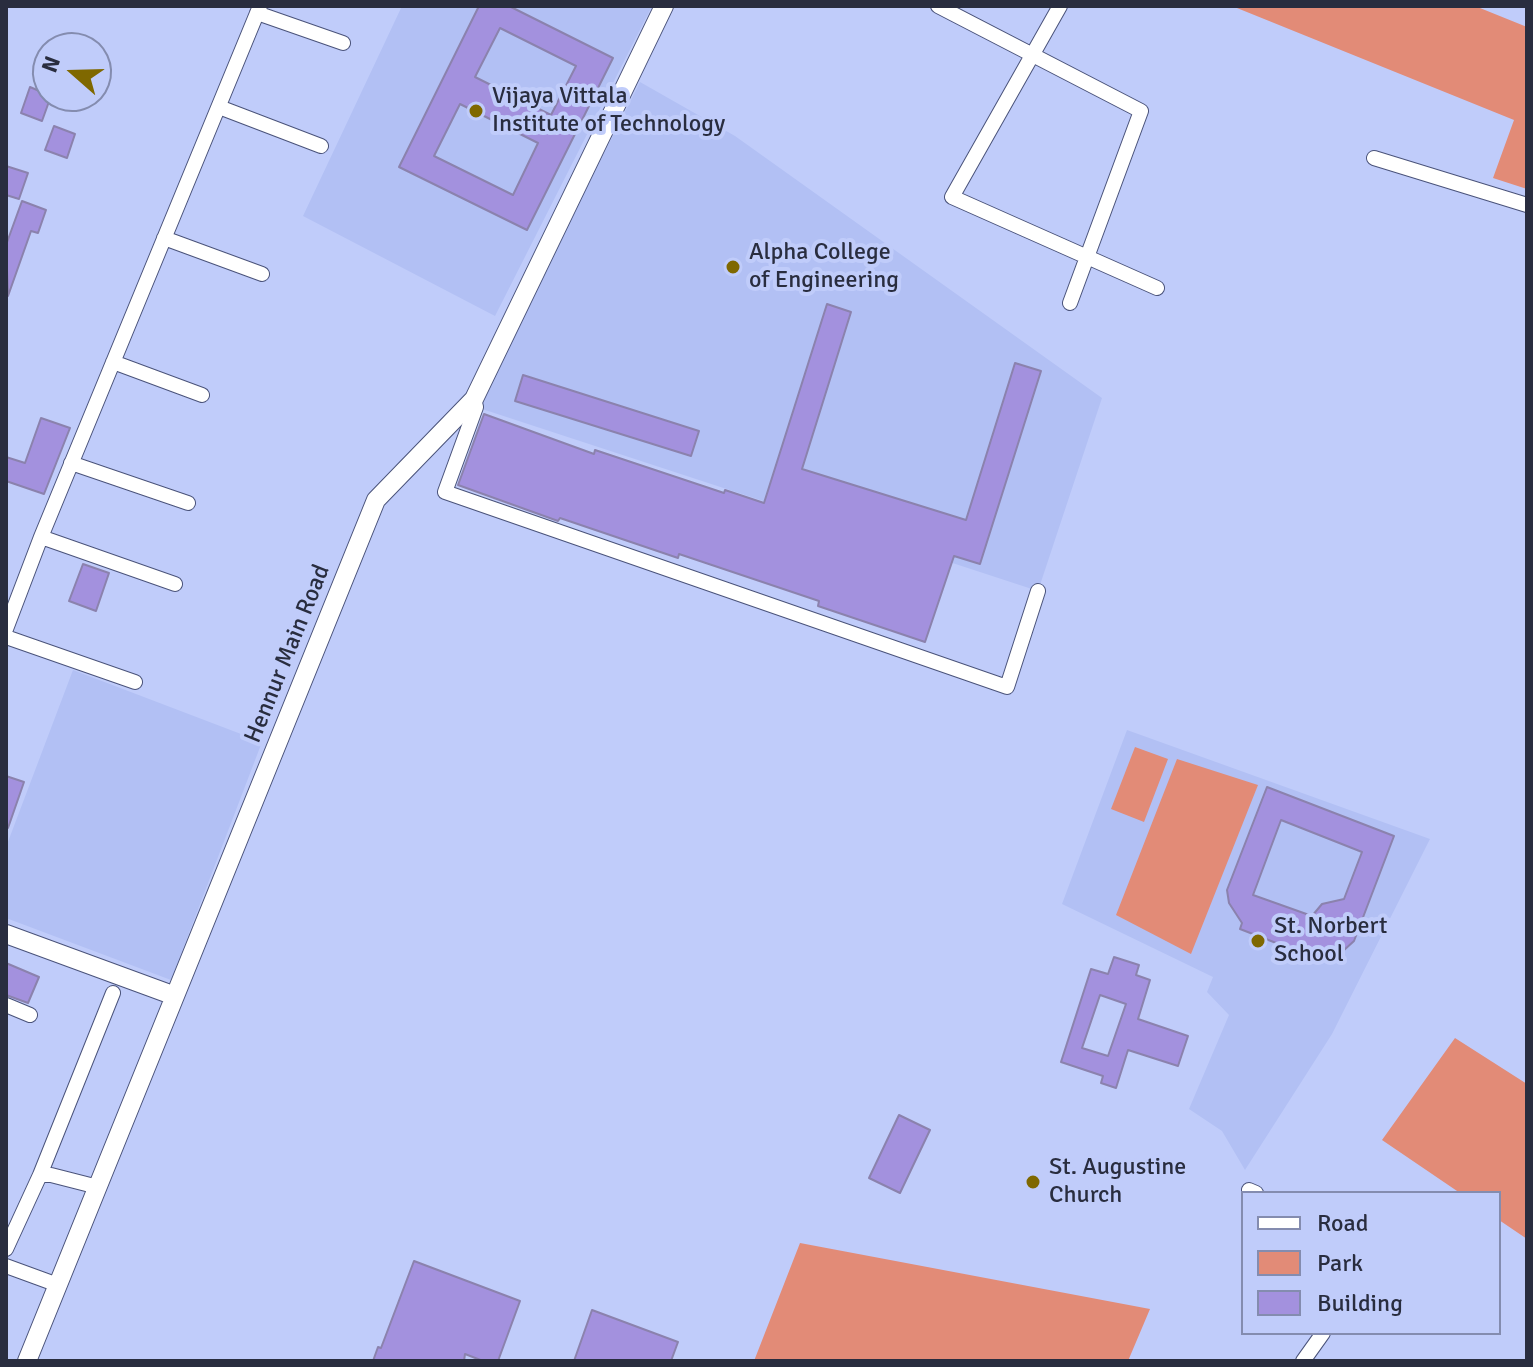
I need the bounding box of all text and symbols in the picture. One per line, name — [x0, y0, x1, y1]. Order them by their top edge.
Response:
north arrow — [32, 32, 112, 112]
text: N — [36, 52, 66, 76]
place label: Vijaya Vittala Institute of Technology — [492, 83, 725, 139]
marker: Vijaya Vittala Institute of Technology — [467, 102, 485, 120]
place label: Alpha College of Engineering — [749, 239, 899, 295]
marker: Alpha College of Engineering — [724, 258, 742, 276]
street label: Hennur Main Road — [239, 561, 337, 747]
place label: St. Norbert School — [1274, 913, 1387, 969]
marker: St. Norbert School — [1249, 932, 1267, 950]
place label: St. Augustine Church — [1049, 1154, 1186, 1210]
marker: St. Augustine Church — [1024, 1173, 1042, 1191]
legend — [1241, 1191, 1501, 1335]
text: Road — [1317, 1208, 1368, 1238]
text: Park — [1317, 1248, 1363, 1278]
text: Building — [1317, 1288, 1403, 1318]

